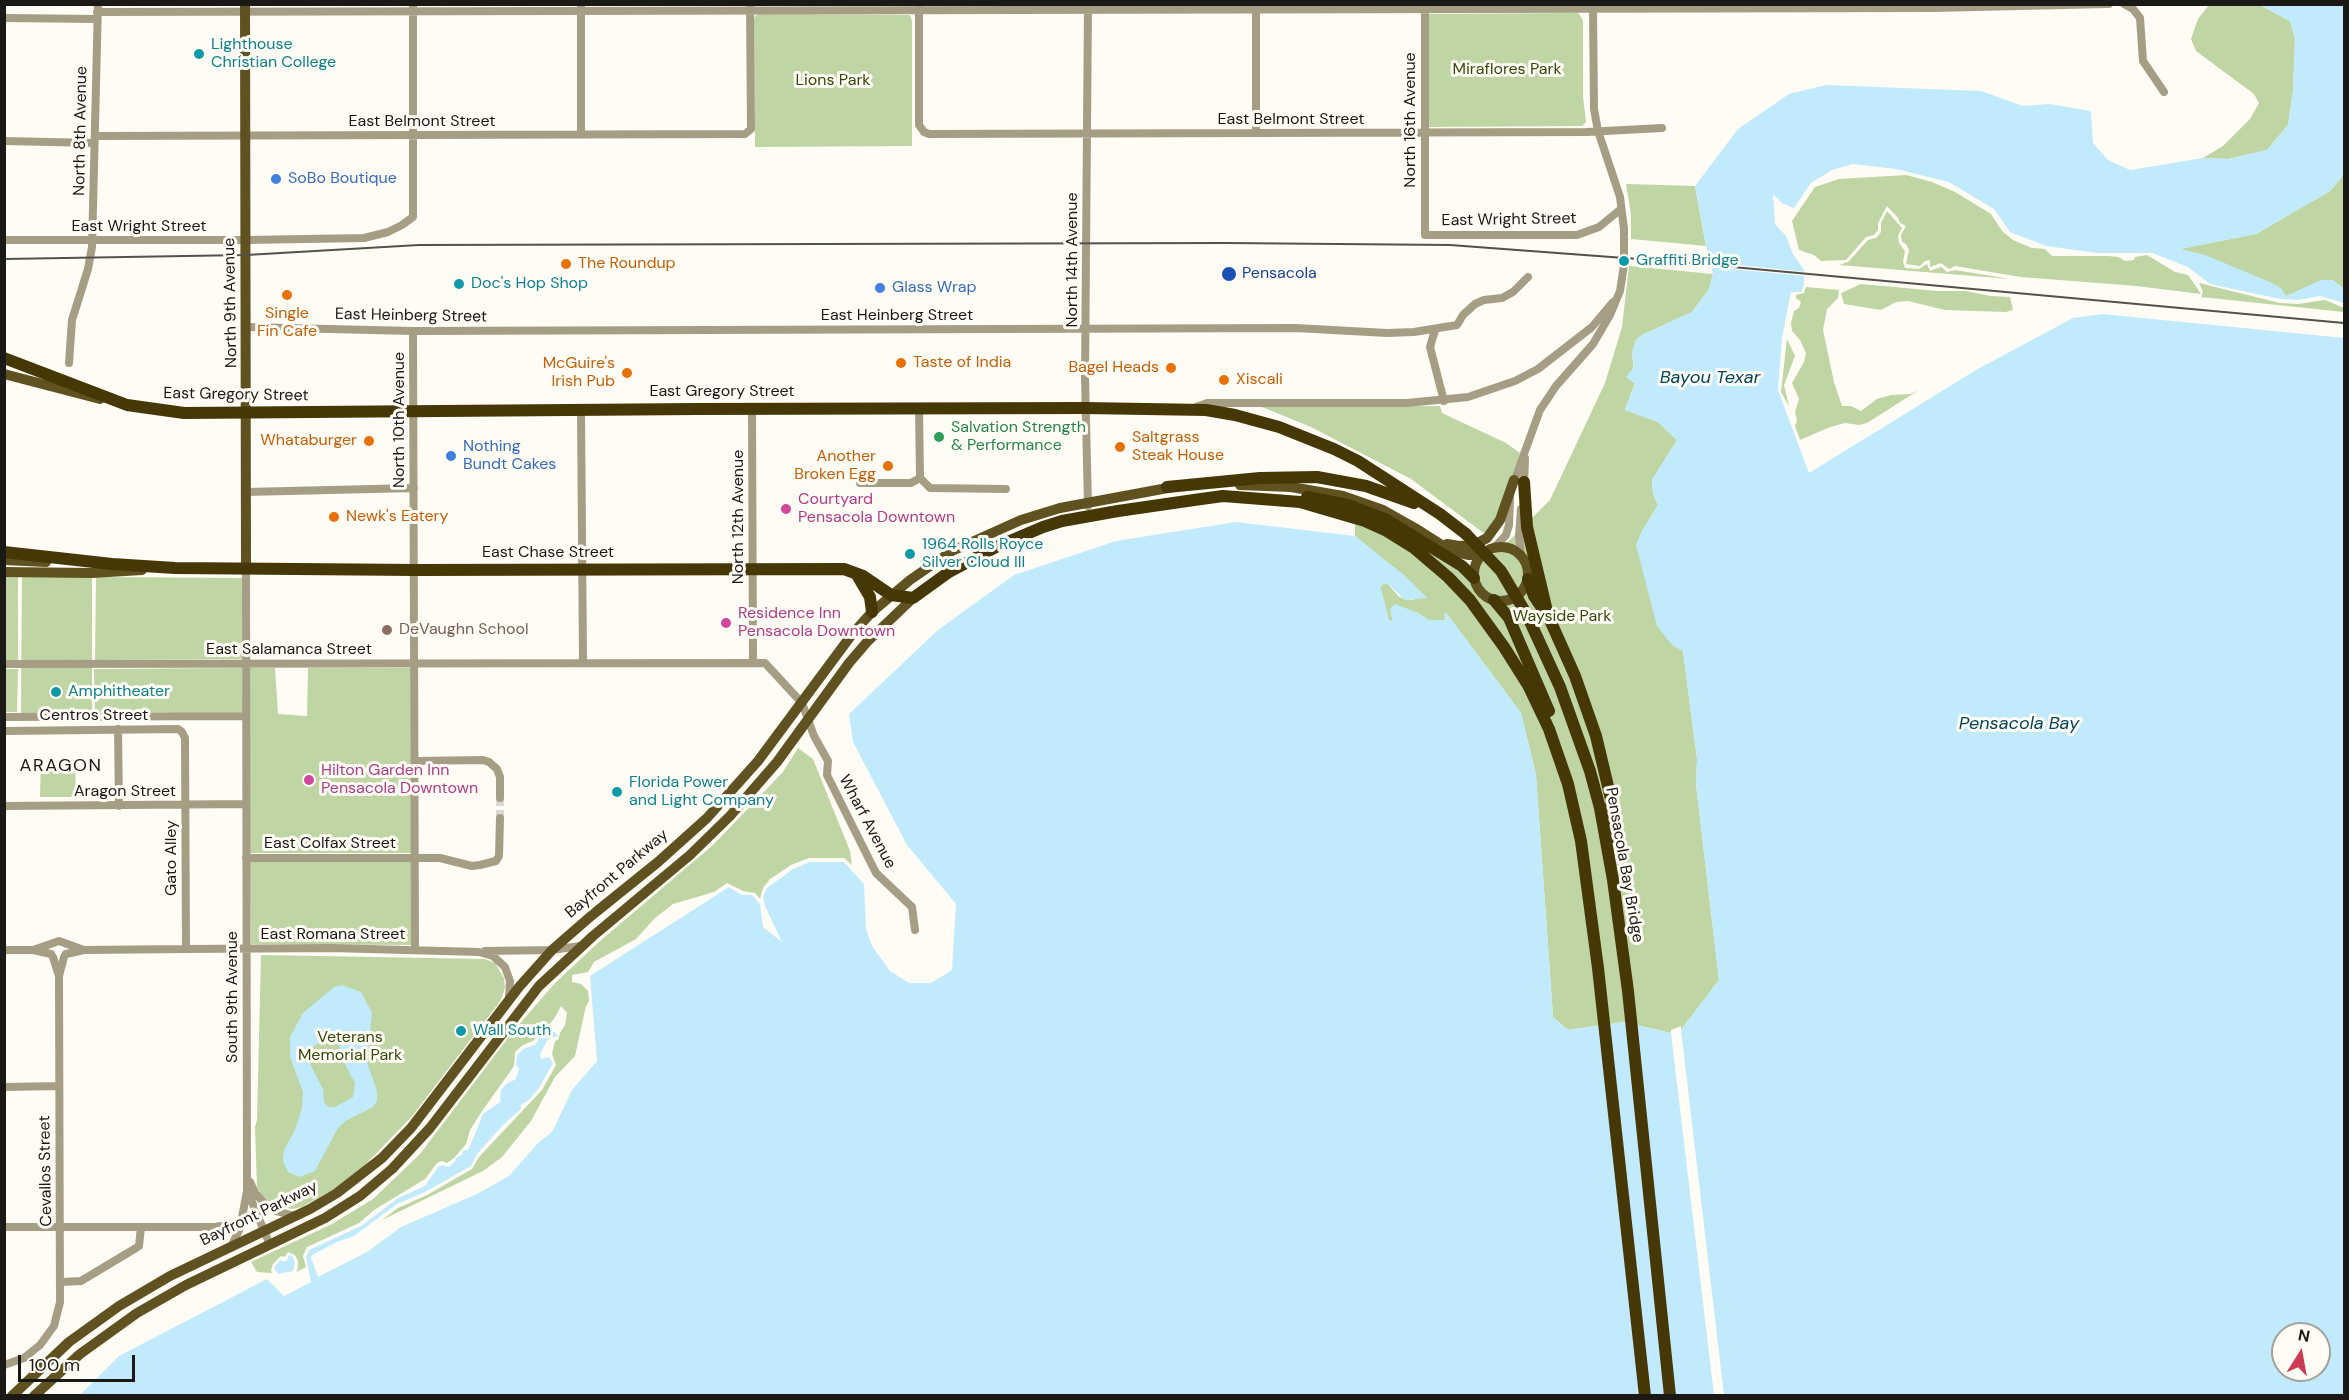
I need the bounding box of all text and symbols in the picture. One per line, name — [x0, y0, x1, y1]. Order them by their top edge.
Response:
place label: Lighthouse Christian College — [211, 35, 336, 73]
marker: Lighthouse Christian College — [192, 47, 206, 61]
street label: North 16th Avenue — [1401, 52, 1421, 188]
park label: Miraflores Park — [1452, 60, 1562, 80]
street label: North 8th Avenue — [70, 66, 92, 196]
park label: Lions Park — [796, 71, 870, 91]
street label: East Belmont Street — [1217, 110, 1365, 130]
street label: East Belmont Street — [348, 112, 496, 132]
place label: SoBo Boutique — [288, 169, 397, 189]
marker: SoBo Boutique — [269, 172, 283, 186]
street label: North 14th Avenue — [1063, 193, 1083, 327]
street label: East Wright Street — [1441, 209, 1577, 231]
street label: East Wright Street — [72, 217, 206, 237]
street label: North 9th Avenue — [220, 238, 242, 368]
place label: Graffiti Bridge — [1636, 251, 1739, 271]
place label: The Roundup — [578, 254, 676, 274]
marker: Graffiti Bridge — [1617, 254, 1631, 268]
marker: The Roundup — [559, 257, 573, 271]
place label: Pensacola — [1242, 264, 1317, 284]
marker: Pensacola — [1220, 265, 1238, 283]
place label: Doc's Hop Shop — [471, 274, 588, 294]
marker: Doc's Hop Shop — [452, 277, 466, 291]
place label: Glass Wrap — [892, 278, 977, 298]
marker: Glass Wrap — [873, 281, 887, 295]
marker: Single Fin Cafe — [280, 288, 294, 302]
place label: Single Fin Cafe — [257, 304, 317, 342]
street label: East Heinberg Street — [335, 305, 487, 327]
street label: East Heinberg Street — [821, 306, 973, 326]
street label: North 10th Avenue — [390, 352, 410, 488]
place label: Taste of India — [913, 353, 1011, 373]
place label: McGuire's Irish Pub — [543, 354, 615, 392]
marker: Taste of India — [894, 356, 908, 370]
place label: Bagel Heads — [1068, 358, 1159, 378]
marker: Bagel Heads — [1164, 361, 1178, 375]
marker: McGuire's Irish Pub — [620, 366, 634, 380]
water label: Bayou Texar — [1660, 367, 1760, 389]
place label: Xiscali — [1236, 370, 1283, 390]
marker: Xiscali — [1217, 373, 1231, 387]
street label: East Gregory Street — [649, 382, 795, 402]
street label: East Gregory Street — [163, 384, 309, 406]
place label: Salvation Strength & Performance — [951, 418, 1086, 456]
place label: Saltgrass Steak House — [1132, 428, 1224, 466]
marker: Salvation Strength & Performance — [932, 430, 946, 444]
place label: Whataburger — [260, 431, 357, 451]
marker: Whataburger — [362, 434, 376, 448]
place label: Nothing Bundt Cakes — [463, 437, 556, 475]
marker: Saltgrass Steak House — [1113, 440, 1127, 454]
place label: Another Broken Egg — [794, 447, 876, 485]
marker: Nothing Bundt Cakes — [444, 449, 458, 463]
street label: North 12th Avenue — [729, 450, 749, 584]
marker: Another Broken Egg — [881, 459, 895, 473]
place label: Courtyard Pensacola Downtown — [798, 490, 955, 528]
marker: Courtyard Pensacola Downtown — [779, 502, 793, 516]
place label: Newk's Eatery — [346, 507, 448, 527]
marker: Newk's Eatery — [327, 510, 341, 524]
place label: 1964 Rolls Royce Silver Cloud III — [922, 535, 1043, 573]
street label: East Chase Street — [482, 543, 614, 563]
marker: 1964 Rolls Royce Silver Cloud III — [903, 547, 917, 561]
place label: Residence Inn Pensacola Downtown — [738, 604, 895, 642]
park label: Wayside Park — [1513, 607, 1611, 627]
marker: Residence Inn Pensacola Downtown — [719, 616, 733, 630]
place label: DeVaughn School — [399, 620, 529, 640]
marker: DeVaughn School — [380, 623, 394, 637]
street label: East Salamanca Street — [206, 640, 372, 660]
place label: Amphitheater — [68, 682, 170, 702]
marker: Amphitheater — [49, 685, 63, 699]
street label: Centros Street — [40, 706, 148, 726]
water label: Pensacola Bay — [1959, 713, 2079, 735]
district label: ARAGON — [20, 755, 102, 777]
place label: Hilton Garden Inn Pensacola Downtown — [321, 761, 478, 799]
street label: Wharf Avenue — [834, 772, 900, 872]
marker: Hilton Garden Inn Pensacola Downtown — [302, 773, 316, 787]
place label: Florida Power and Light Company — [629, 773, 774, 811]
street label: Aragon Street — [74, 782, 176, 802]
marker: Florida Power and Light Company — [610, 785, 624, 799]
street label: Pensacola Bay Bridge — [1601, 786, 1647, 944]
street label: Gato Alley — [162, 820, 182, 896]
street label: Bayfront Parkway — [562, 825, 672, 923]
street label: East Colfax Street — [264, 834, 396, 854]
street label: East Romana Street — [261, 925, 405, 945]
street label: South 9th Avenue — [223, 931, 243, 1063]
place label: Wall South — [473, 1021, 551, 1041]
marker: Wall South — [454, 1024, 468, 1038]
park label: Veterans Memorial Park — [298, 1028, 402, 1066]
street label: Cevallos Street — [35, 1115, 57, 1227]
street label: Bayfront Parkway — [197, 1177, 321, 1251]
north arrow — [2271, 1322, 2331, 1382]
text: N — [2296, 1324, 2312, 1347]
scale bar — [21, 1343, 138, 1381]
text: 100 m — [29, 1353, 80, 1377]

